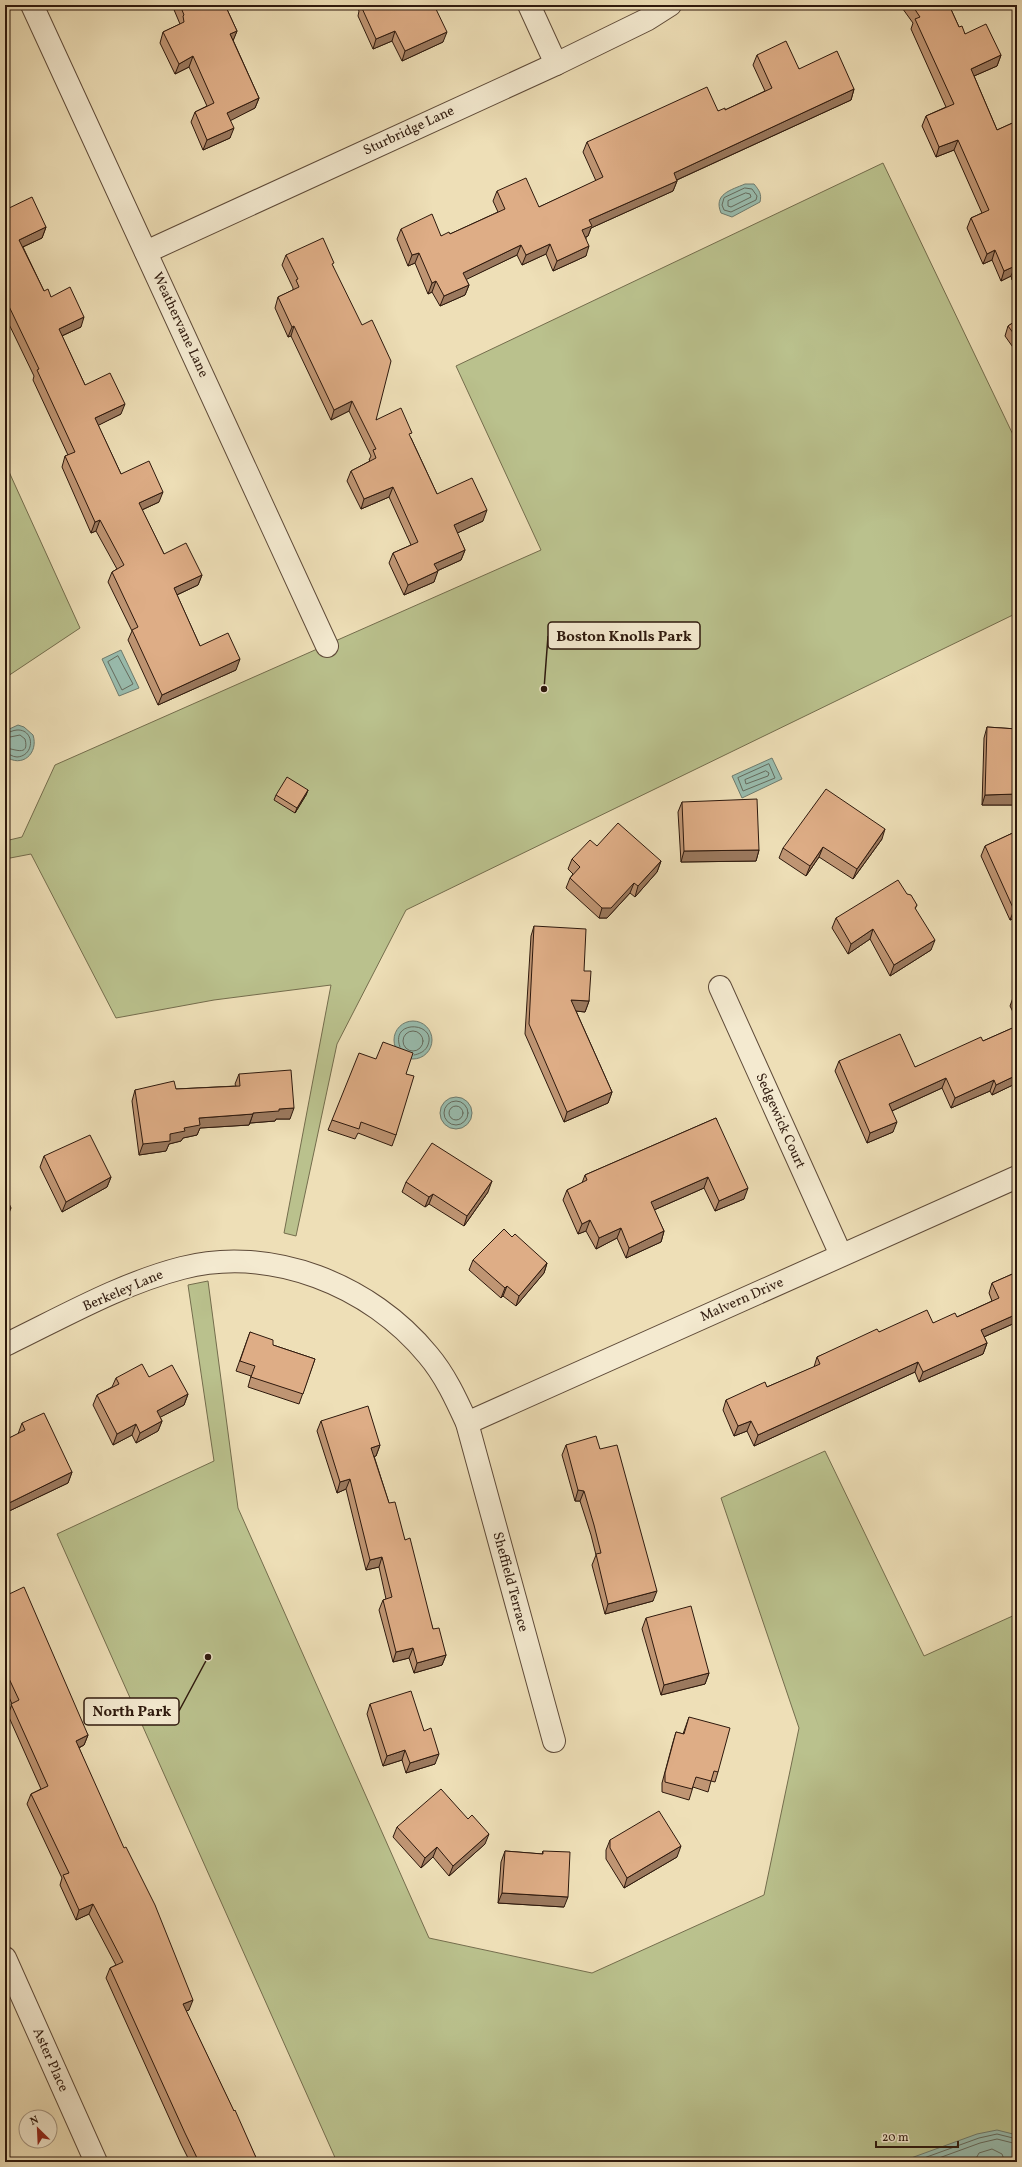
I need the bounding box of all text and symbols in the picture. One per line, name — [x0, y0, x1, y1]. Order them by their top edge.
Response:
street label: Sturbridge Lane — [360, 101, 458, 160]
street label: Weathervane Lane — [147, 269, 213, 381]
callout: Boston Knolls Park — [548, 622, 700, 649]
text: Boston Knolls Park — [556, 627, 692, 648]
street label: Sedgewick Court — [750, 1070, 810, 1172]
street label: Berkeley Lane — [80, 1265, 166, 1316]
street label: Malvern Drive — [697, 1273, 787, 1327]
street label: Sheffield Terrace — [488, 1530, 533, 1634]
callout: North Park — [84, 1698, 179, 1725]
text: North Park — [93, 1702, 171, 1723]
street label: Aster Place — [27, 2025, 73, 2095]
north arrow — [18, 2109, 58, 2149]
text: N — [28, 2113, 41, 2130]
scale bar — [876, 2123, 958, 2149]
text: 20 m — [882, 2130, 909, 2146]

